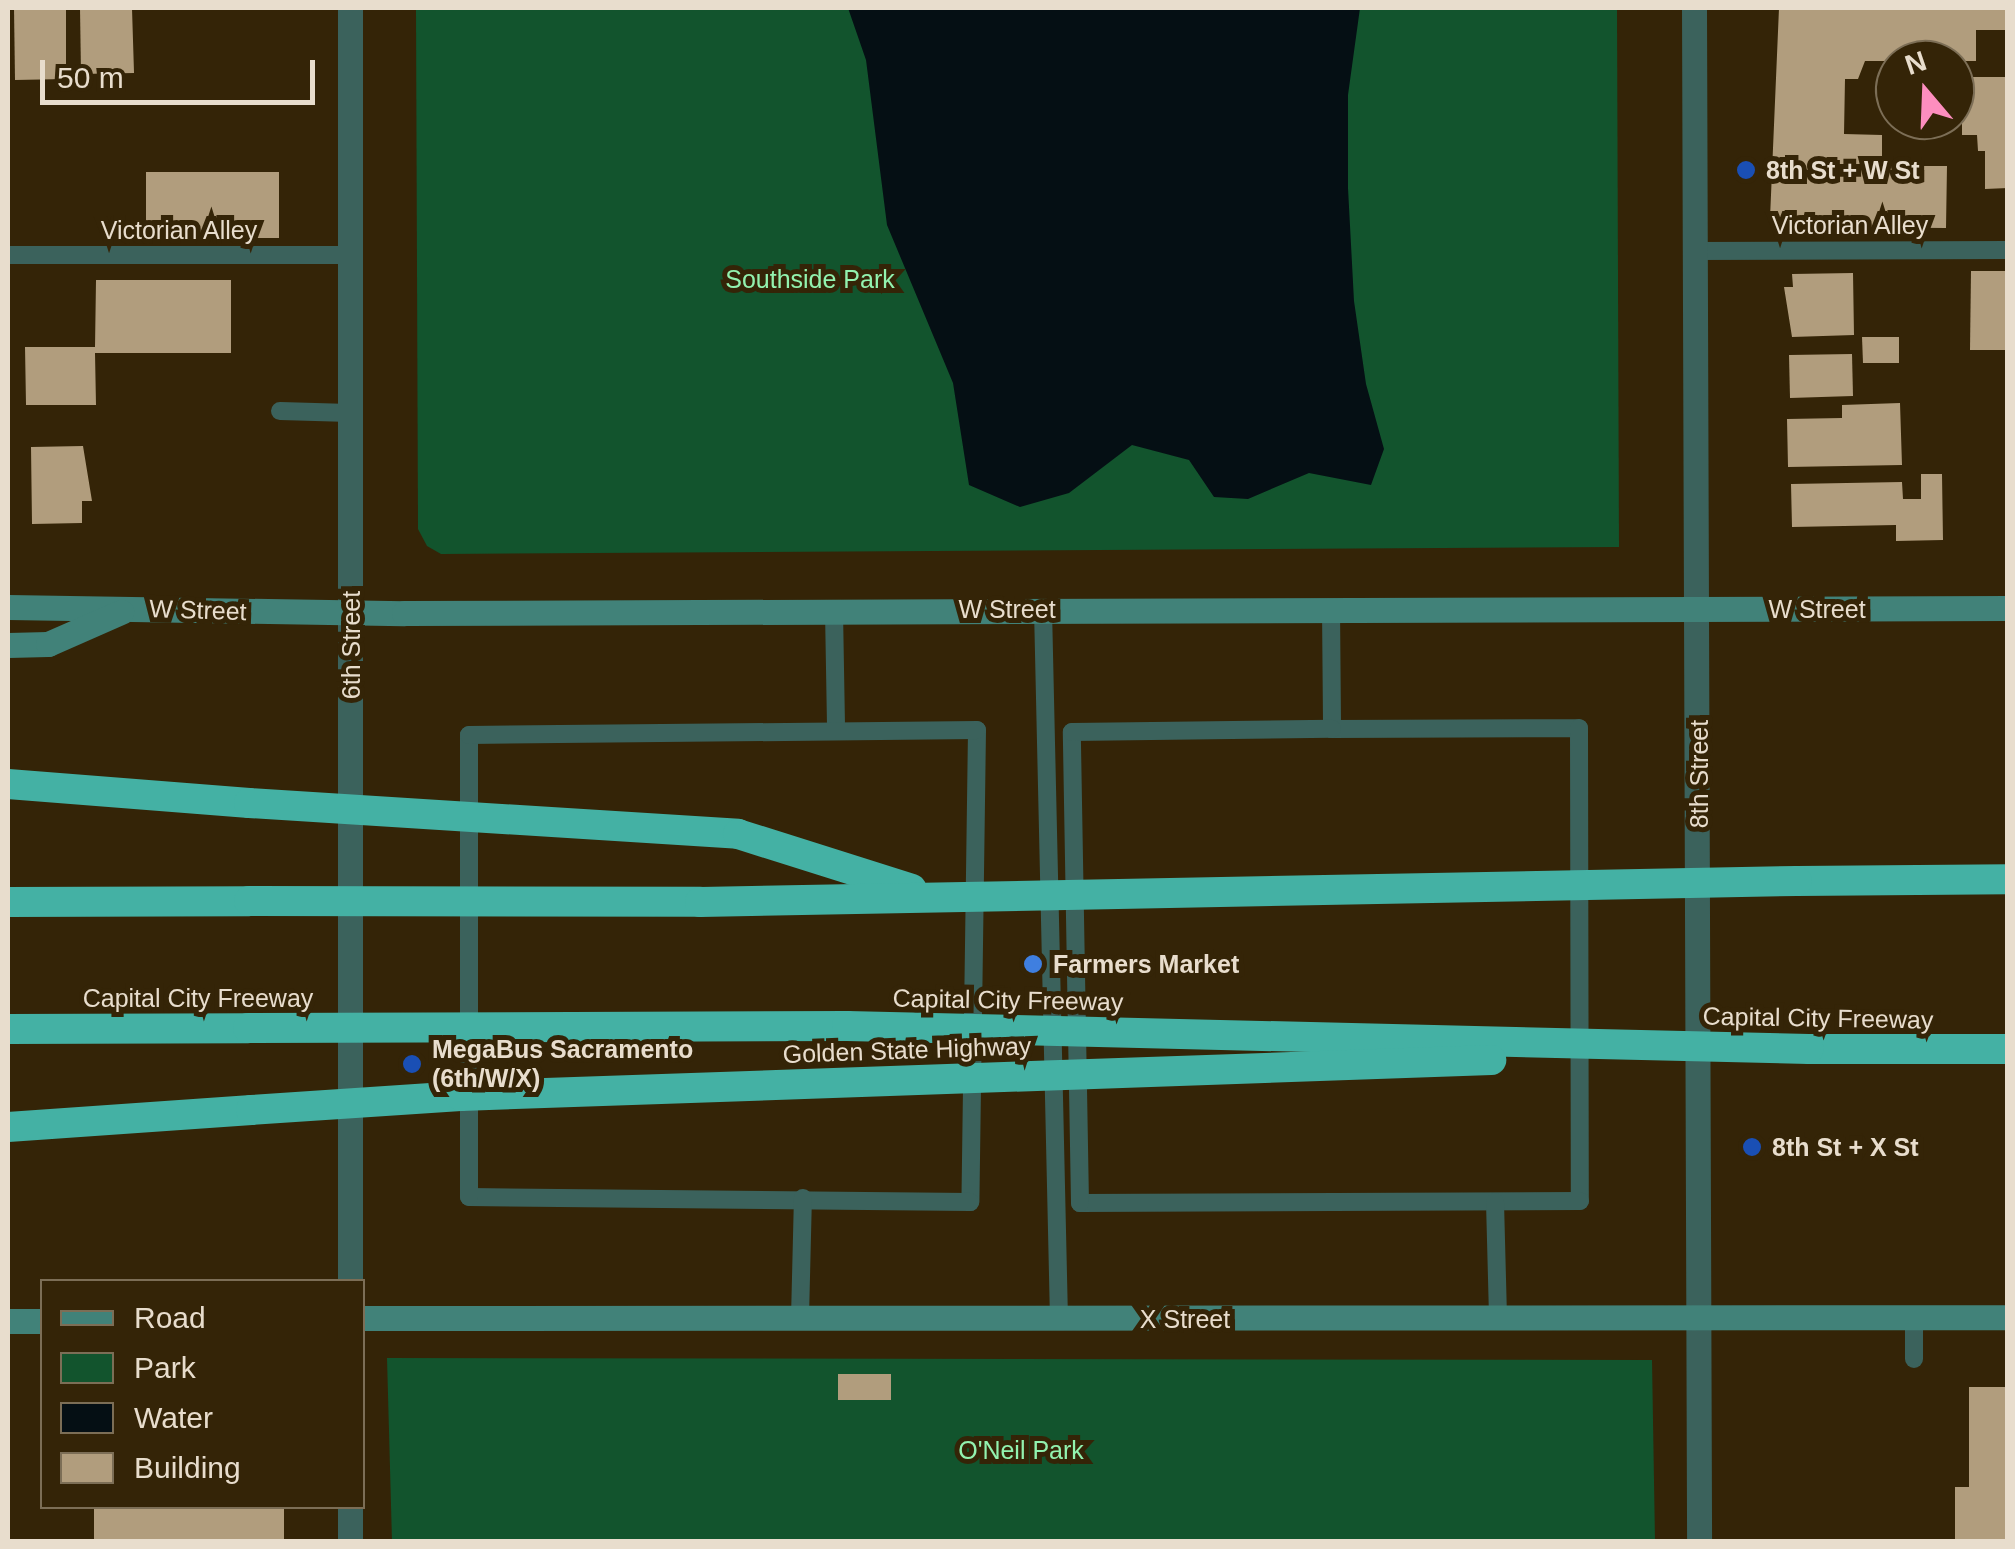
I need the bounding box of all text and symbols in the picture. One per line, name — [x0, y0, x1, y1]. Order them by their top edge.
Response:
scale bar — [45, 40, 320, 102]
north arrow — [1875, 40, 1975, 140]
text: N — [1901, 45, 1930, 81]
text: 50 m — [57, 61, 124, 94]
place label: 8th St + W St — [1766, 155, 1919, 185]
marker: 8th St + W St — [1735, 159, 1757, 181]
street label: Victorian Alley — [1771, 210, 1929, 240]
street label: Victorian Alley — [100, 215, 258, 245]
park label: Southside Park — [725, 264, 895, 294]
street label: 6th Street — [336, 591, 366, 699]
street label: W Street — [149, 593, 247, 627]
street label: W Street — [958, 594, 1056, 624]
street label: W Street — [1768, 594, 1866, 624]
street label: 8th Street — [1684, 720, 1714, 828]
place label: Farmers Market — [1053, 949, 1239, 979]
marker: Farmers Market — [1022, 953, 1044, 975]
street label: Capital City Freeway — [83, 983, 313, 1013]
street label: Capital City Freeway — [892, 983, 1124, 1017]
street label: Capital City Freeway — [1702, 1001, 1934, 1035]
street label: Golden State Highway — [782, 1031, 1032, 1069]
place label: MegaBus Sacramento (6th/W/X) — [432, 1035, 693, 1094]
marker: MegaBus Sacramento (6th/W/X) — [401, 1053, 423, 1075]
place label: 8th St + X St — [1772, 1132, 1919, 1162]
marker: 8th St + X St — [1741, 1136, 1763, 1158]
legend — [40, 1279, 365, 1509]
text: Road — [134, 1301, 206, 1334]
street label: X Street — [1140, 1304, 1230, 1334]
text: Park — [134, 1351, 196, 1384]
text: Water — [134, 1401, 213, 1434]
park label: O'Neil Park — [958, 1435, 1084, 1465]
text: Building — [134, 1451, 241, 1484]

